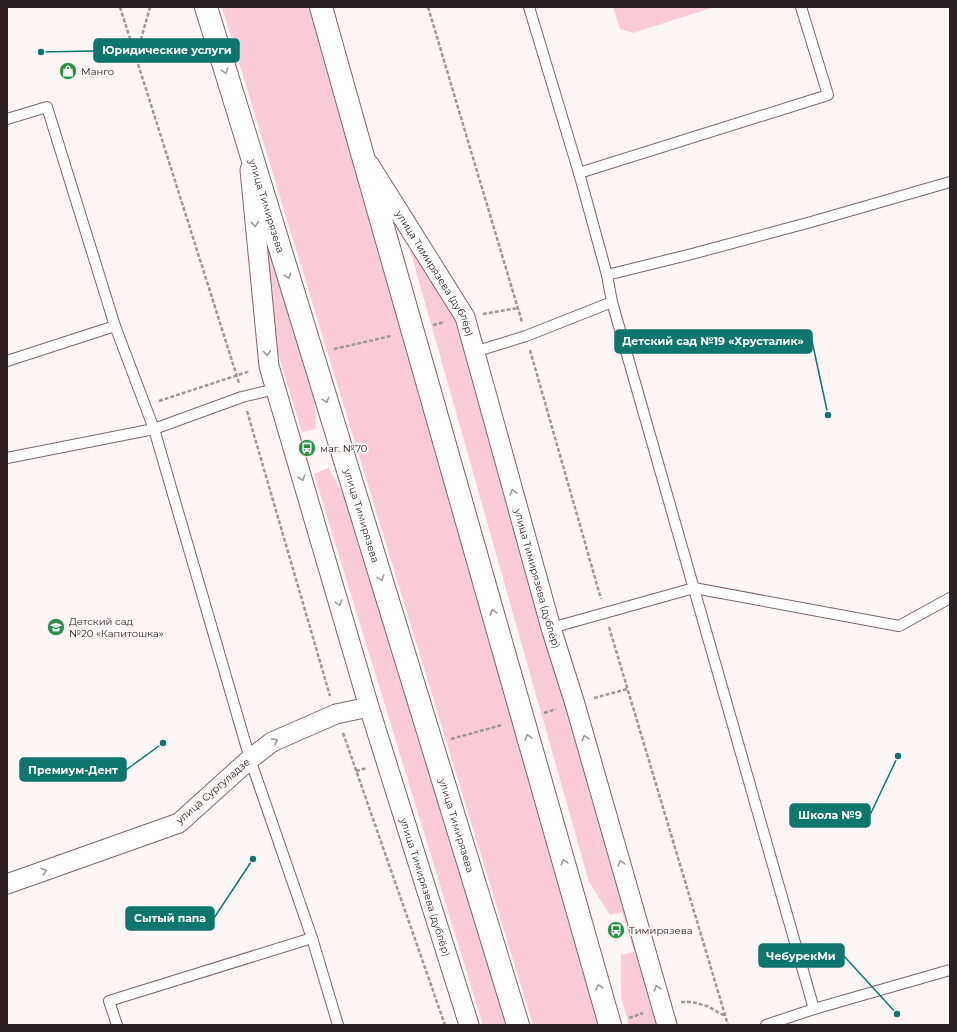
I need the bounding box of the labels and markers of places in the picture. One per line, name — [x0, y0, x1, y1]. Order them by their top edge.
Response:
callout: Юридические услуги — [94, 39, 239, 62]
shop icon: Манго — [58, 61, 78, 81]
place label: Манго — [81, 65, 114, 78]
callout: Детский сад №19 «Хрусталик» — [615, 330, 812, 353]
bus stop icon: маг. №70 — [297, 438, 317, 458]
place label: маг. №70 — [320, 442, 368, 455]
place label: Детский сад №20 «Капитошка» — [69, 615, 164, 640]
school or university icon: Детский сад №20 «Капитошка» — [46, 617, 66, 637]
callout: Премиум-Дент — [20, 758, 126, 781]
callout: Школа №9 — [790, 804, 870, 827]
callout: Сытый папа — [126, 907, 214, 930]
bus stop icon: Тимирязева — [606, 920, 626, 940]
place label: Тимирязева — [629, 924, 693, 937]
callout: ЧебурекМи — [759, 944, 844, 967]

